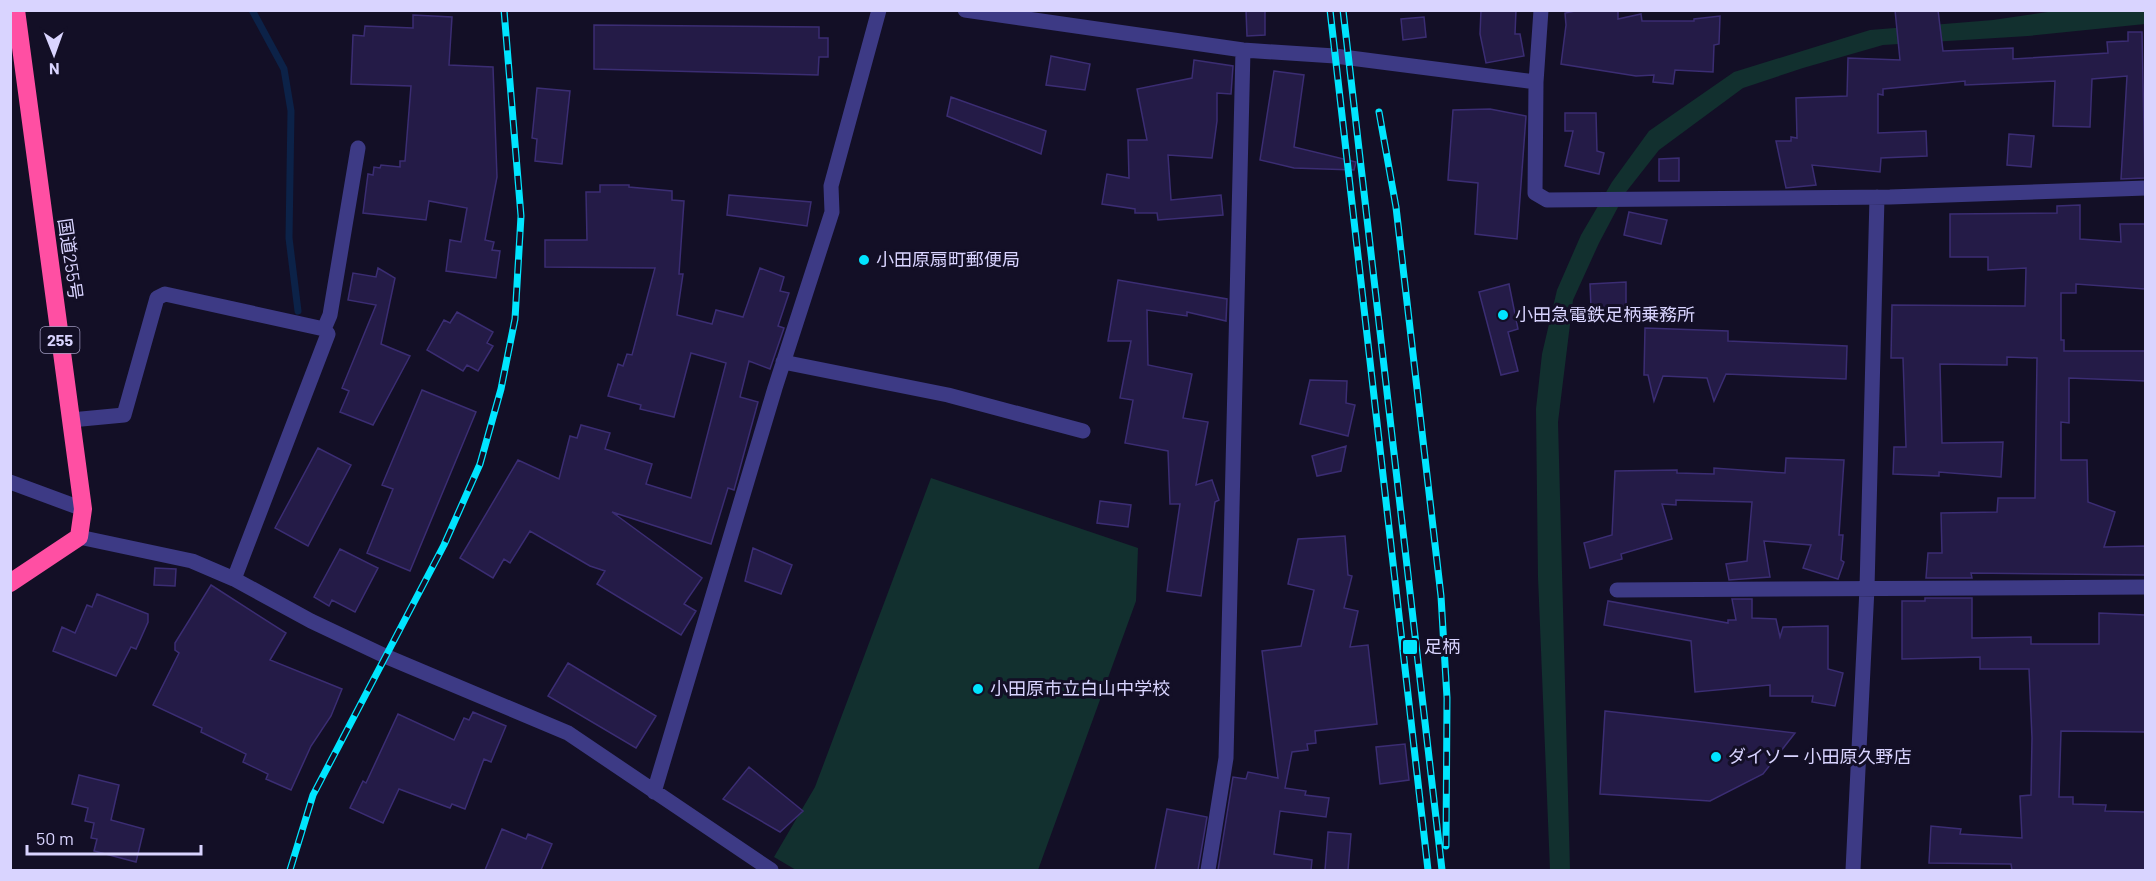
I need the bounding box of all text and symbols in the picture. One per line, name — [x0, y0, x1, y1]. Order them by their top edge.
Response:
north arrow — [24, 24, 84, 84]
text: N — [49, 60, 60, 79]
street label: 国道255号 — [54, 217, 88, 301]
place label: 小田原扇町郵便局 — [876, 248, 1020, 270]
marker: 小田原扇町郵便局 — [857, 253, 871, 267]
place label: 小田急電鉄足柄乗務所 — [1515, 303, 1695, 325]
marker: 小田急電鉄足柄乗務所 — [1496, 308, 1510, 322]
road number: 255 — [40, 327, 80, 353]
place label: 足柄 — [1424, 635, 1460, 657]
marker: 足柄 — [1401, 638, 1419, 656]
place label: 小田原市立白山中学校 — [990, 677, 1170, 699]
marker: 小田原市立白山中学校 — [971, 682, 985, 696]
place label: ダイソー 小田原久野店 — [1728, 745, 1912, 767]
marker: ダイソー 小田原久野店 — [1709, 750, 1723, 764]
scale bar — [27, 818, 201, 856]
text: 50 m — [36, 827, 74, 849]

